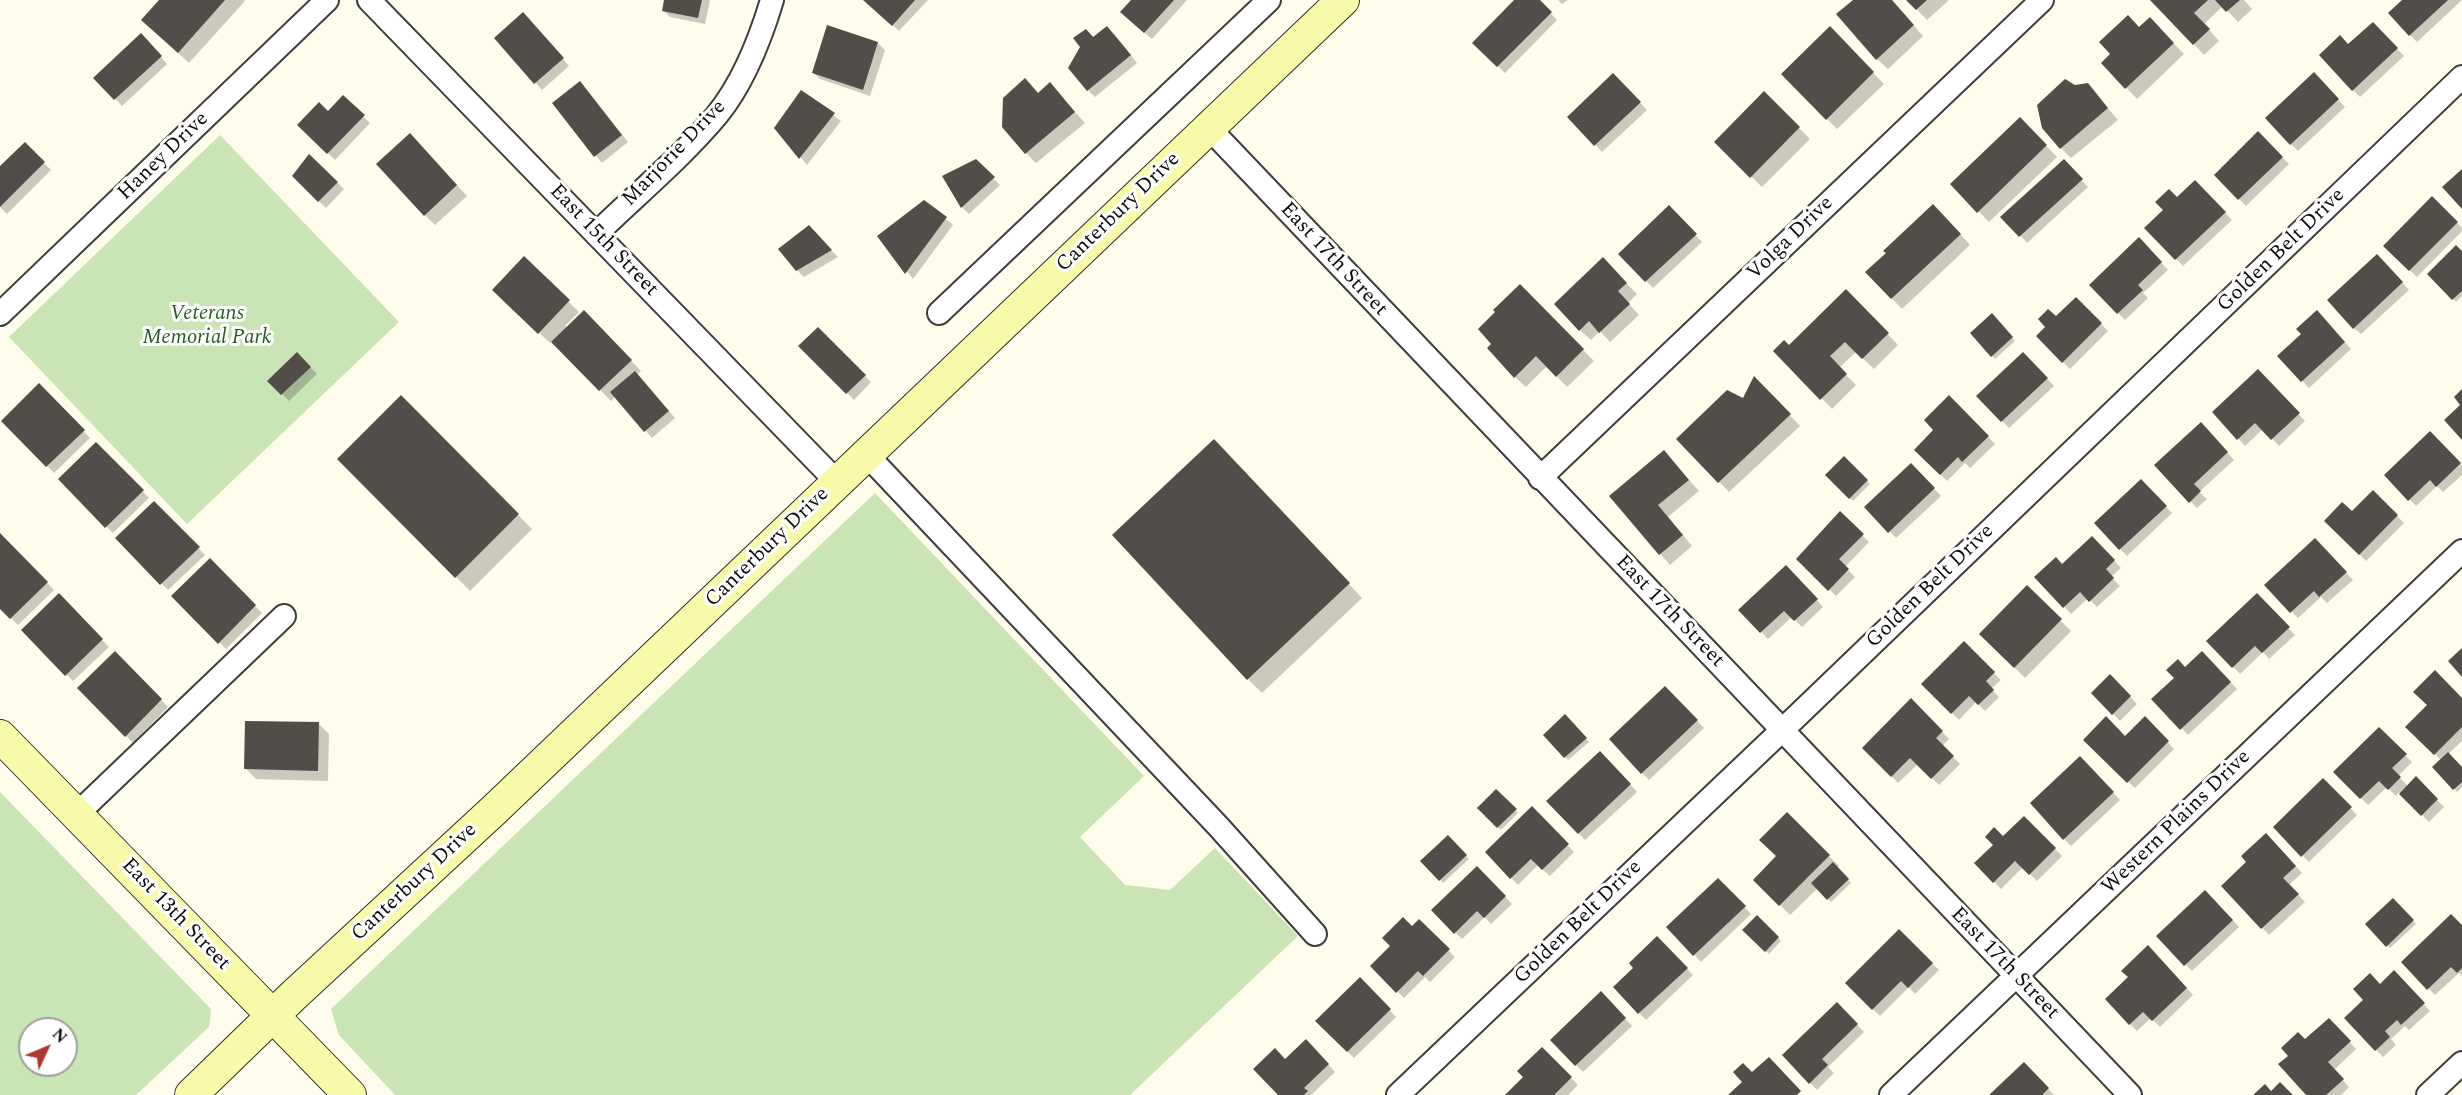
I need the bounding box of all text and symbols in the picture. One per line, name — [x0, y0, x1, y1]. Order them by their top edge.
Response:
street label: Marjorie Drive — [618, 95, 732, 213]
street label: Haney Drive — [113, 107, 215, 207]
street label: Canterbury Drive — [1052, 148, 1186, 278]
street label: East 15th Street — [543, 180, 663, 302]
street label: Golden Belt Drive — [2213, 184, 2351, 318]
street label: Volga Drive — [1743, 192, 1839, 286]
street label: East 17th Street — [1274, 198, 1392, 322]
park label: Veterans Memorial Park — [142, 302, 272, 352]
street label: Canterbury Drive — [701, 483, 835, 613]
street label: Golden Belt Drive — [1862, 520, 2000, 654]
street label: East 17th Street — [1609, 551, 1729, 673]
street label: Western Plains Drive — [2097, 746, 2257, 900]
street label: Canterbury Drive — [347, 818, 483, 948]
street label: East 13th Street — [115, 854, 235, 976]
street label: Golden Belt Drive — [1510, 856, 1648, 990]
street label: East 17th Street — [1944, 903, 2064, 1025]
north arrow — [18, 1017, 78, 1077]
text: N — [46, 1023, 73, 1049]

